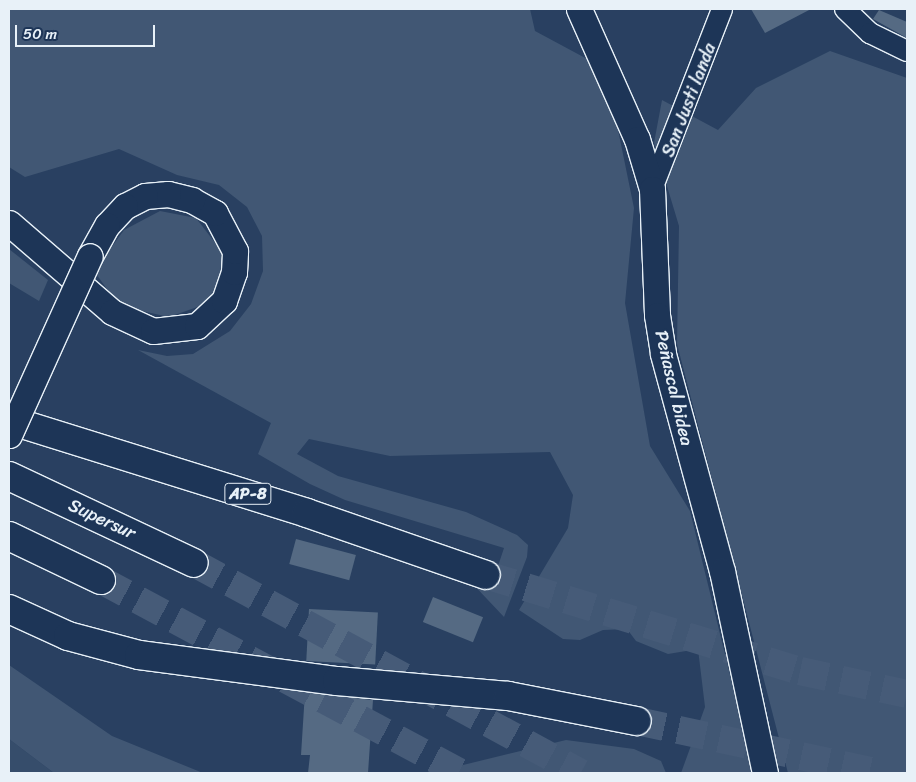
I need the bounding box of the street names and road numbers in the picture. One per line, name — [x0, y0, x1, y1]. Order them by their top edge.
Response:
street label: San Justi landa — [657, 40, 721, 160]
street label: Peñascal bidea — [650, 328, 698, 448]
road number: AP-8 — [224, 480, 272, 508]
street label: Supersur — [65, 494, 139, 544]

